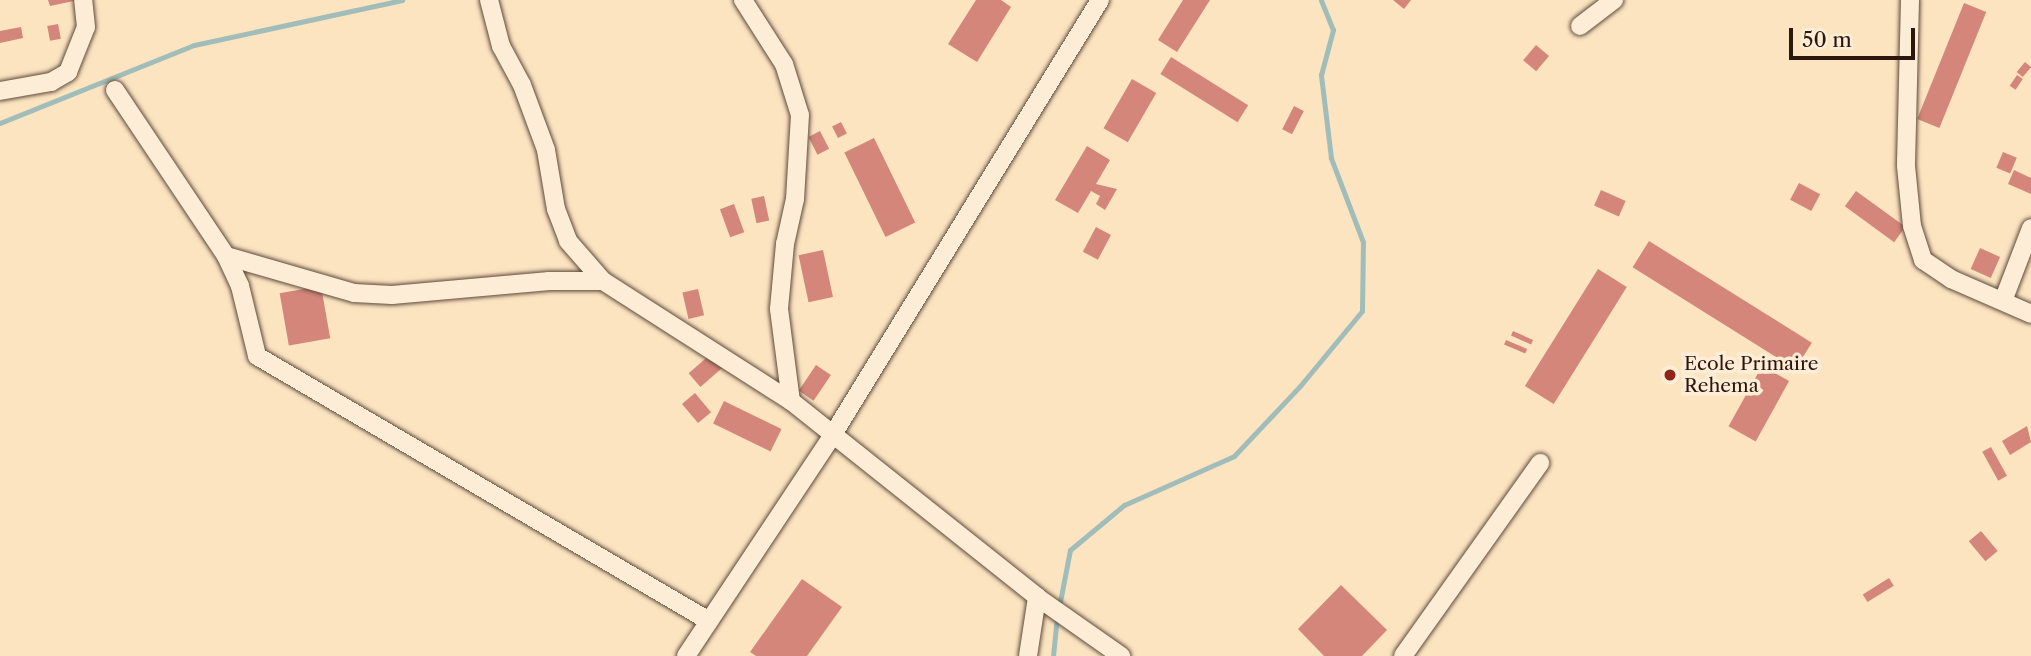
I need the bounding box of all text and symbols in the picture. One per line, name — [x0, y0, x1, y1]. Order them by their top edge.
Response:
scale bar — [1793, 14, 1919, 58]
text: 50 m — [1802, 27, 1852, 52]
place label: Ecole Primaire Rehema — [1684, 353, 1818, 397]
marker: Ecole Primaire Rehema — [1662, 367, 1678, 383]

